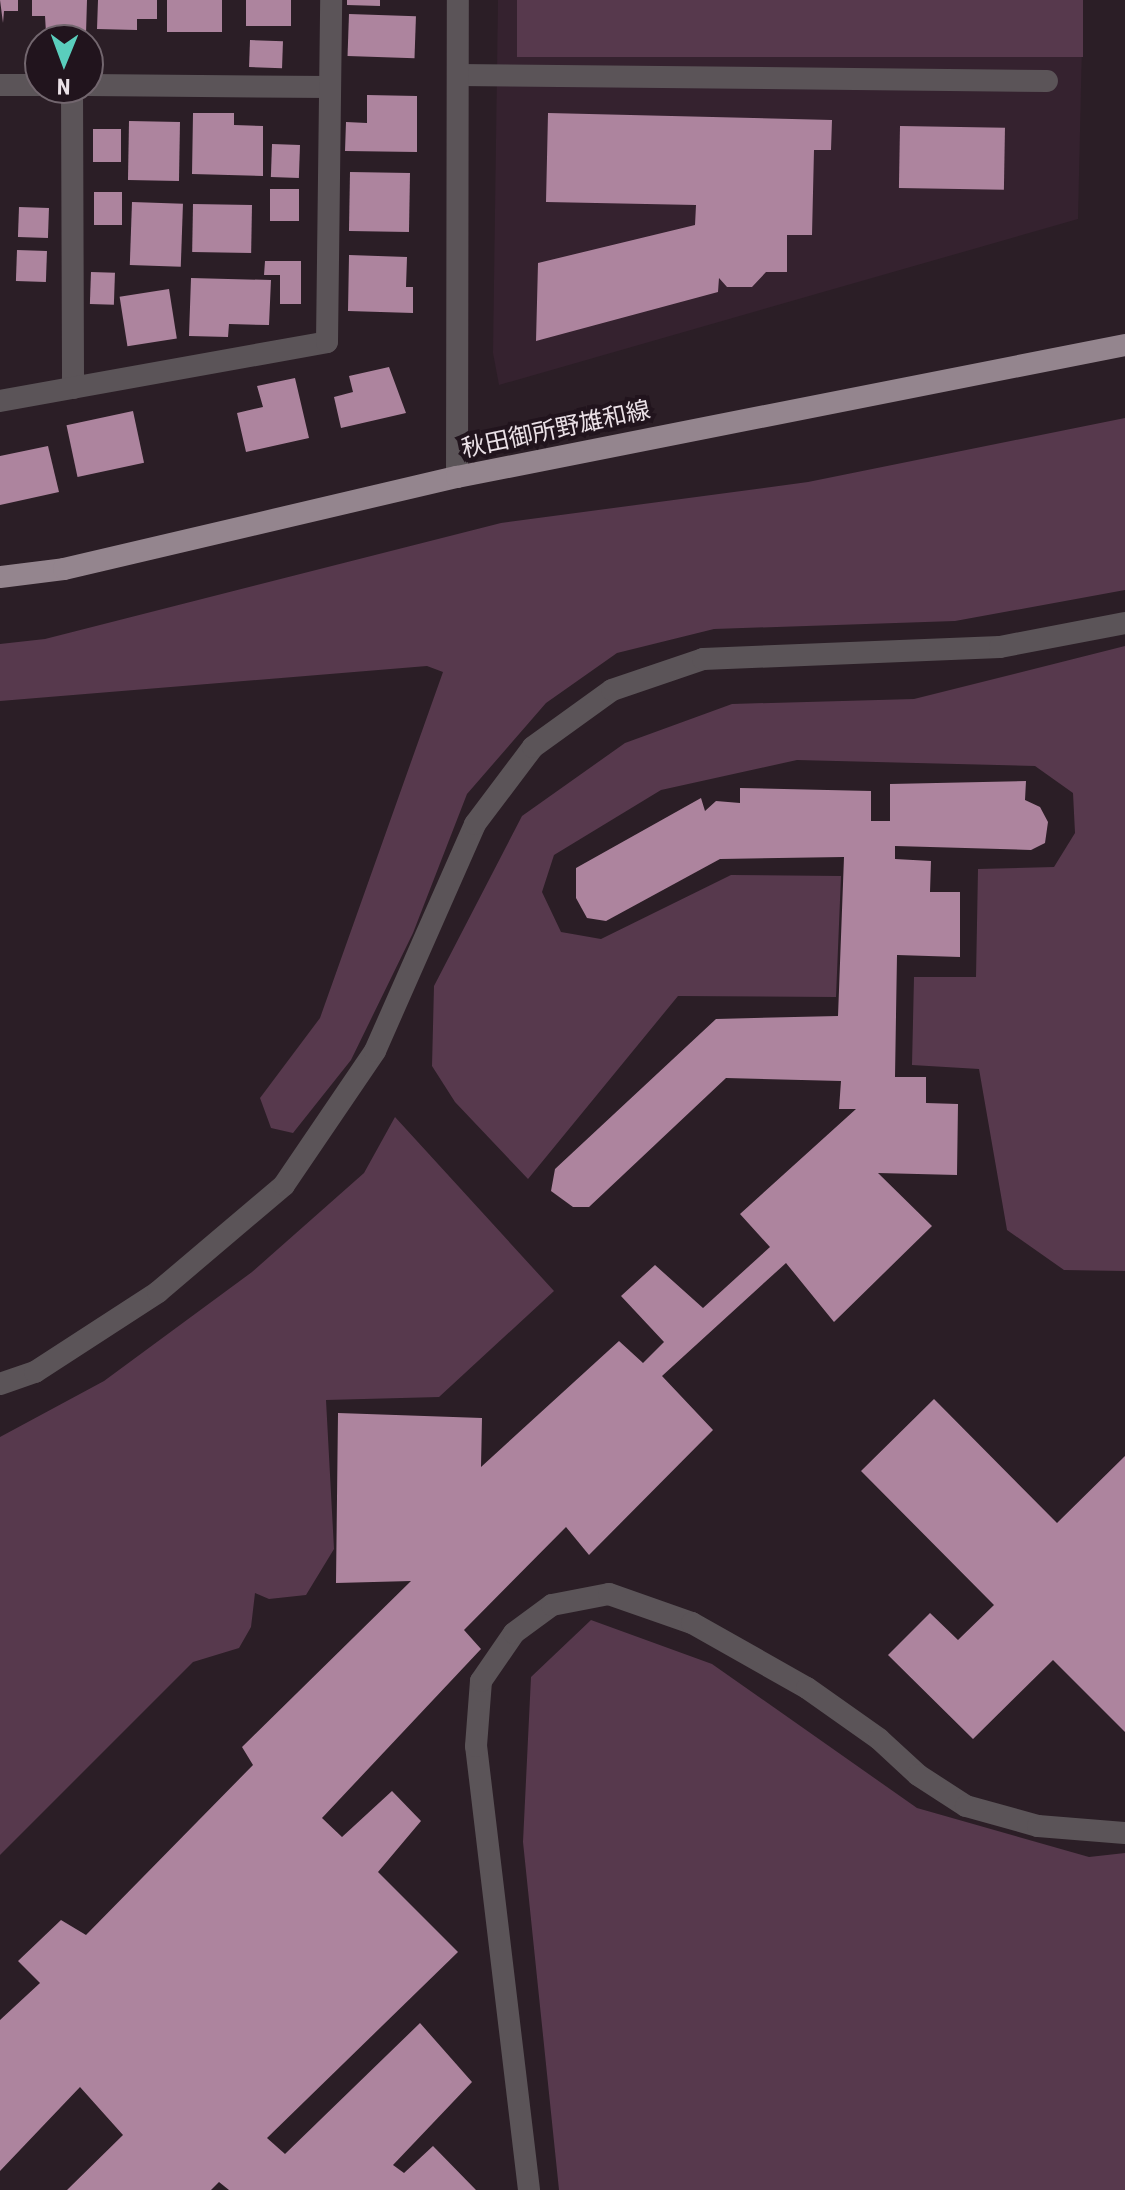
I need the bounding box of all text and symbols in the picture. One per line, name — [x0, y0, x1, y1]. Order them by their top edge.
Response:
north arrow — [24, 24, 104, 104]
text: N — [57, 74, 71, 99]
street label: 秋田御所野雄和線 — [459, 396, 653, 464]

